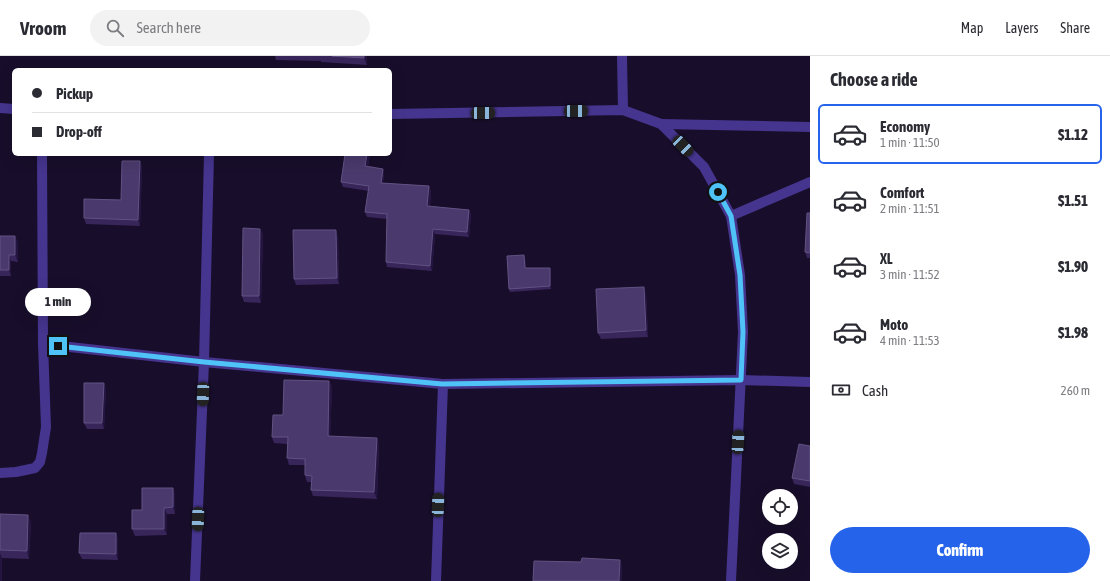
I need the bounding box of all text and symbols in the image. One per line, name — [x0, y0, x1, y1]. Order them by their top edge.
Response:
search box — [90, 10, 370, 46]
text: Vroom — [20, 17, 66, 39]
icon: search — [104, 17, 126, 39]
text: Search here — [136, 19, 201, 36]
text: Map — [961, 20, 983, 36]
text: Layers — [1005, 20, 1038, 36]
text: Share — [1060, 20, 1090, 36]
text: Choose a ride — [830, 69, 918, 90]
text: Pickup — [56, 85, 93, 102]
car — [564, 105, 588, 117]
car — [471, 107, 495, 119]
icon: car — [832, 116, 868, 152]
text: Economy — [880, 118, 930, 135]
text: Drop-off — [56, 123, 102, 140]
text: $1.12 — [1058, 126, 1088, 143]
car — [670, 133, 696, 159]
text: 1 min · 11:50 — [880, 135, 940, 150]
icon: car — [832, 182, 868, 218]
route start — [709, 183, 727, 201]
text: Comfort — [880, 184, 924, 201]
text: $1.51 — [1058, 192, 1088, 209]
text: 2 min · 11:51 — [880, 201, 940, 216]
icon: car — [832, 248, 868, 284]
text: XL — [880, 250, 893, 267]
text: $1.90 — [1058, 258, 1088, 275]
text: 3 min · 11:52 — [880, 267, 940, 282]
callout: 1 min — [25, 288, 91, 316]
text: 1 min — [45, 294, 71, 309]
icon: car — [832, 314, 868, 350]
text: Moto — [880, 316, 908, 333]
text: $1.98 — [1058, 324, 1088, 341]
text: 4 min · 11:53 — [880, 333, 940, 348]
route end — [49, 337, 67, 355]
icon: cash — [830, 379, 852, 401]
car — [197, 382, 209, 406]
text: Cash — [862, 382, 888, 399]
text: 260 m — [1061, 383, 1090, 398]
car — [731, 430, 745, 454]
map controls — [762, 489, 798, 569]
button: locate — [762, 489, 798, 525]
car — [432, 493, 444, 517]
car — [192, 507, 204, 531]
button: Confirm — [830, 527, 1090, 573]
button: layers — [762, 533, 798, 569]

